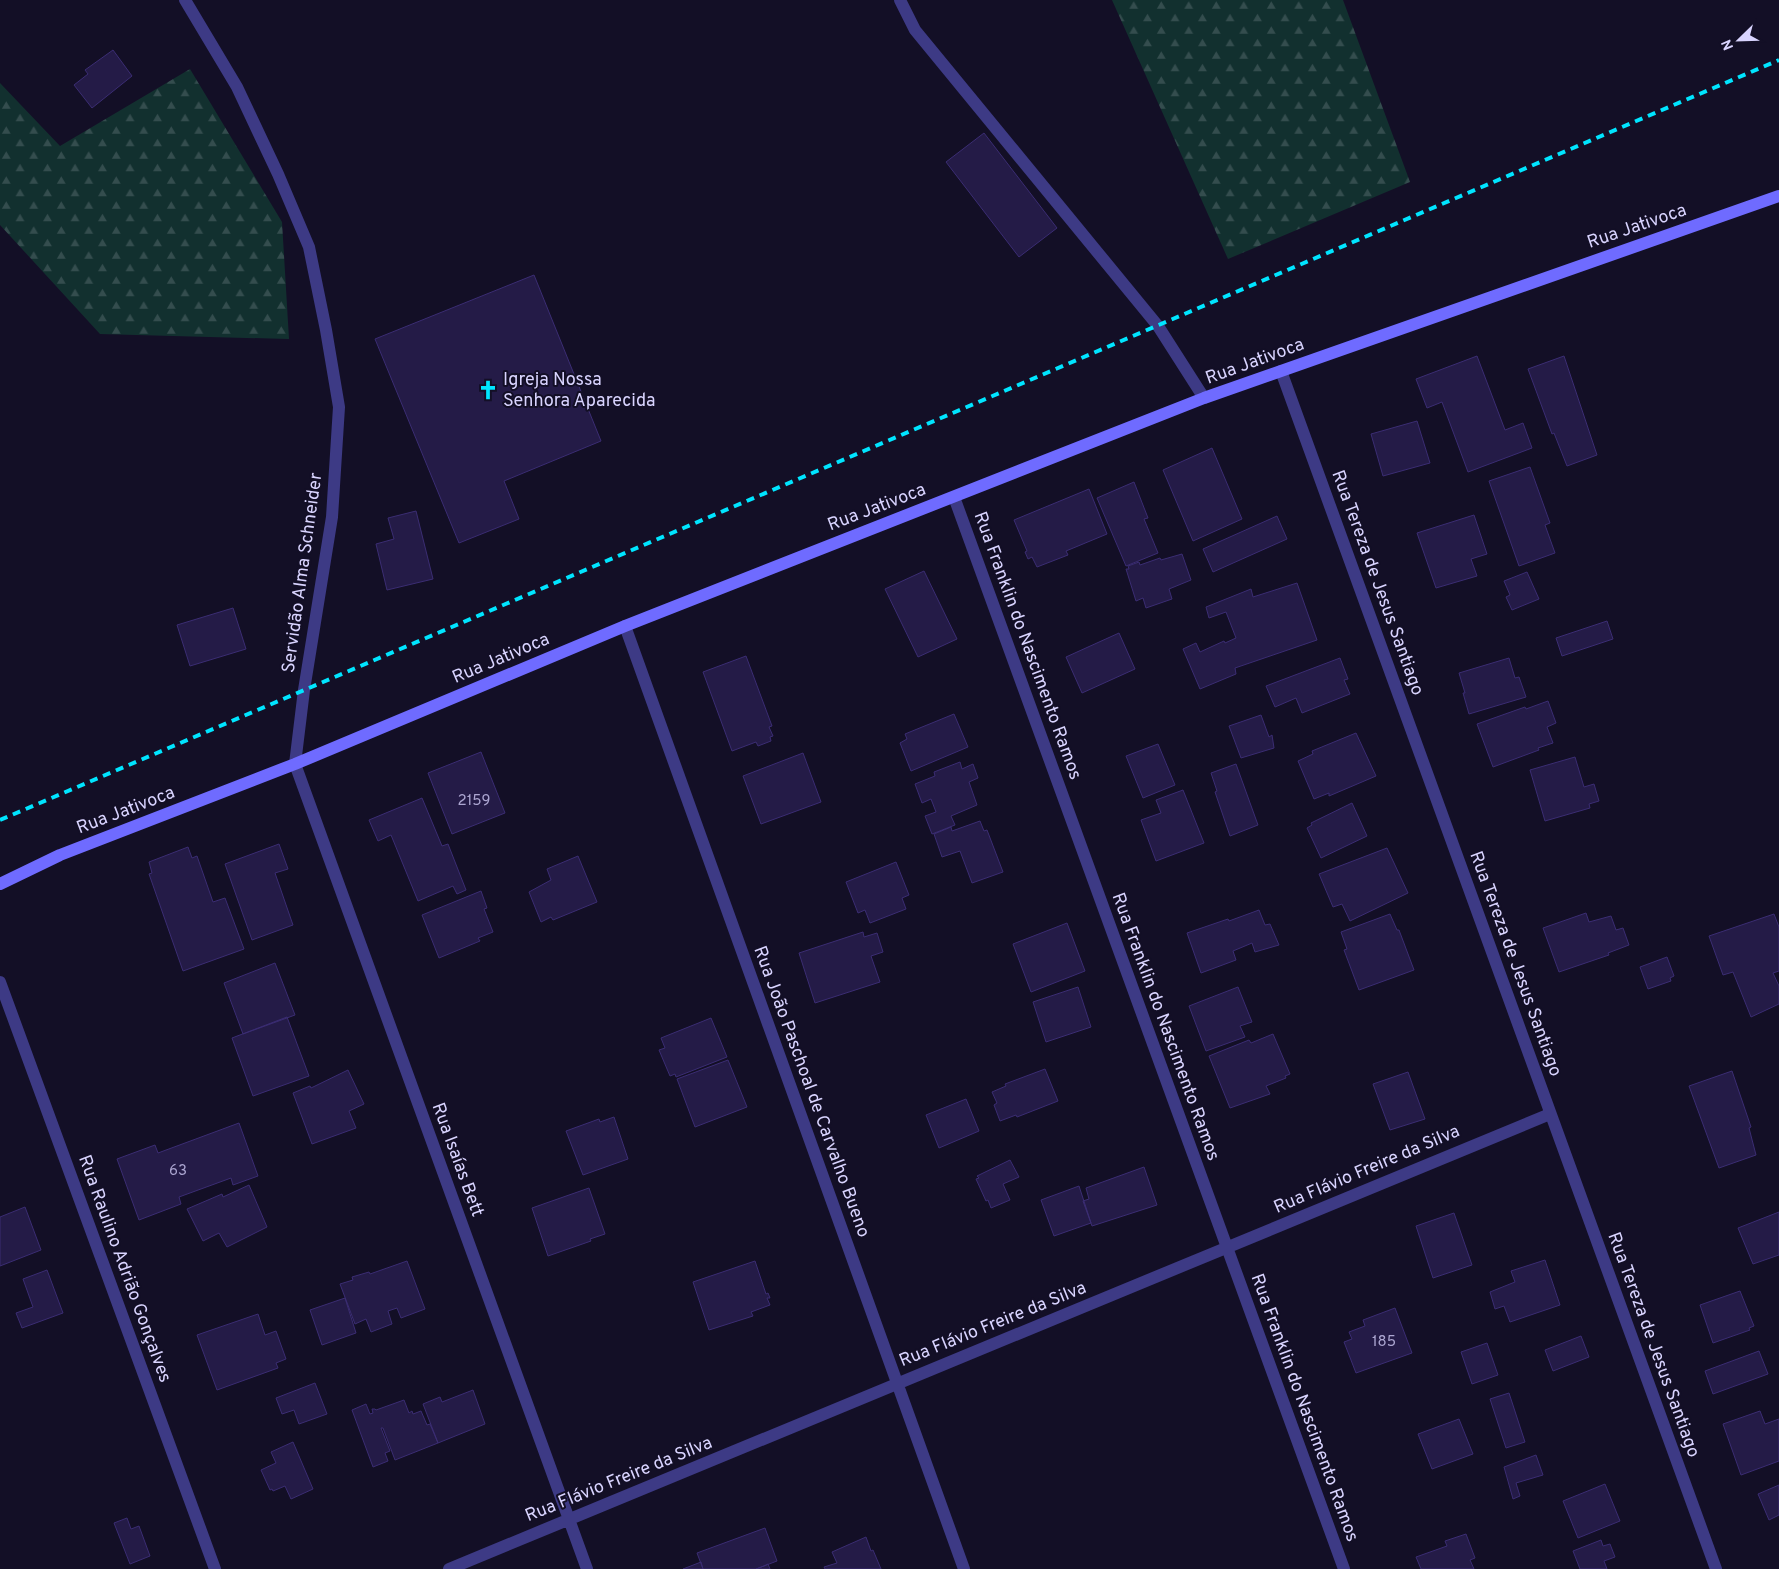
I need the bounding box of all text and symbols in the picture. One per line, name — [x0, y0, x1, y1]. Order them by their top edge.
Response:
north arrow — [1714, 15, 1764, 65]
text: N — [1719, 37, 1738, 52]
street label: Rua Jativoca — [1584, 199, 1690, 255]
street label: Rua Jativoca — [1202, 334, 1308, 390]
place label: Igreja Nossa Senhora Aparecida — [503, 369, 656, 413]
church icon: Igreja Nossa Senhora Aparecida — [477, 379, 499, 401]
street label: Rua Tereza de Jesus Santiago — [1325, 467, 1429, 699]
street label: Servidão Alma Schneider — [278, 471, 328, 675]
street label: Rua Jativoca — [825, 479, 929, 537]
street label: Rua Franklin do Nascimento Ramos — [968, 509, 1086, 783]
street label: Rua Jativoca — [449, 628, 553, 690]
street label: Rua Jativoca — [74, 782, 178, 840]
house number: 2159 — [458, 792, 490, 811]
street label: Rua Tereza de Jesus Santiago — [1463, 848, 1567, 1080]
street label: Rua Franklin do Nascimento Ramos — [1106, 890, 1224, 1164]
street label: Rua João Paschoal de Carvalho Bueno — [747, 943, 875, 1241]
street label: Rua Isaías Bett — [426, 1100, 488, 1220]
street label: Rua Flávio Freire da Silva — [1270, 1120, 1464, 1220]
street label: Rua Raulino Adrião Gonçalves — [72, 1152, 176, 1386]
house number: 63 — [169, 1162, 187, 1181]
street label: Rua Tereza de Jesus Santiago — [1601, 1229, 1705, 1461]
street label: Rua Franklin do Nascimento Ramos — [1245, 1271, 1363, 1545]
street label: Rua Flávio Freire da Silva — [896, 1277, 1090, 1373]
house number: 185 — [1372, 1333, 1396, 1352]
street label: Rua Flávio Freire da Silva — [522, 1432, 716, 1528]

